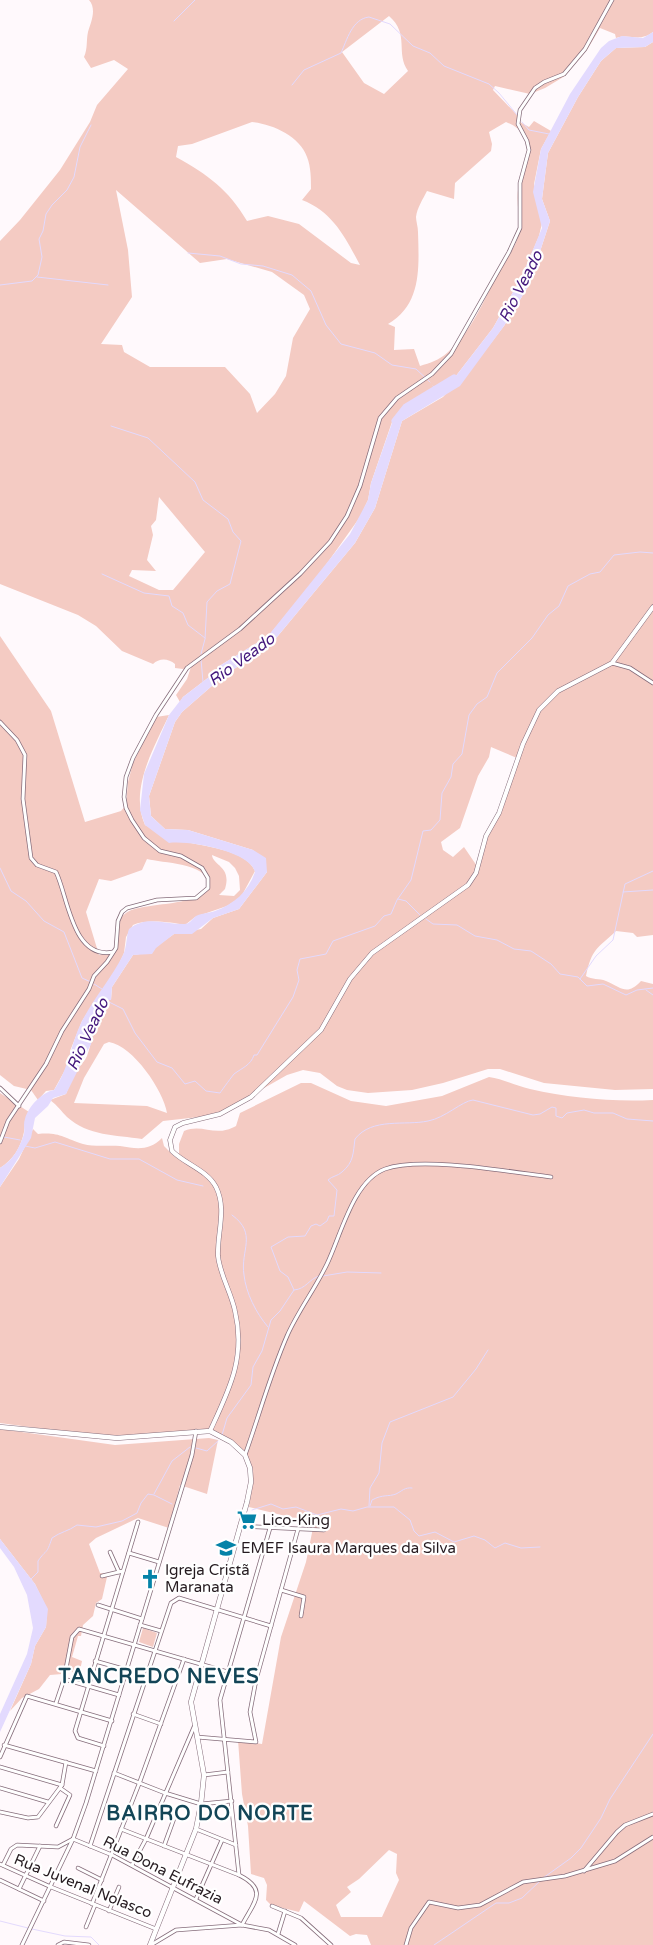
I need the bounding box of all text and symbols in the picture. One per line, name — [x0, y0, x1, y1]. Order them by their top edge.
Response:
water label: Rio Veado — [494, 246, 548, 325]
water label: Rio Veado — [204, 628, 280, 691]
water label: Rio Veado — [62, 994, 114, 1074]
supermarket icon: Lico-King — [236, 1509, 258, 1531]
place label: Lico-King — [262, 1511, 330, 1529]
school or university icon: EMEF Isaura Marques da Silva — [215, 1537, 237, 1559]
place label: EMEF Isaura Marques da Silva — [241, 1539, 456, 1557]
place label: Igreja Cristã Maranata — [165, 1561, 250, 1596]
church icon: Igreja Cristã Maranata — [139, 1568, 161, 1590]
district label: TANCREDO NEVES — [57, 1665, 260, 1689]
district label: BAIRRO DO NORTE — [106, 1802, 314, 1826]
street label: Rua Dona Eufrazia — [100, 1832, 226, 1908]
street label: Rua Juvenal Nolasco — [11, 1850, 155, 1922]

